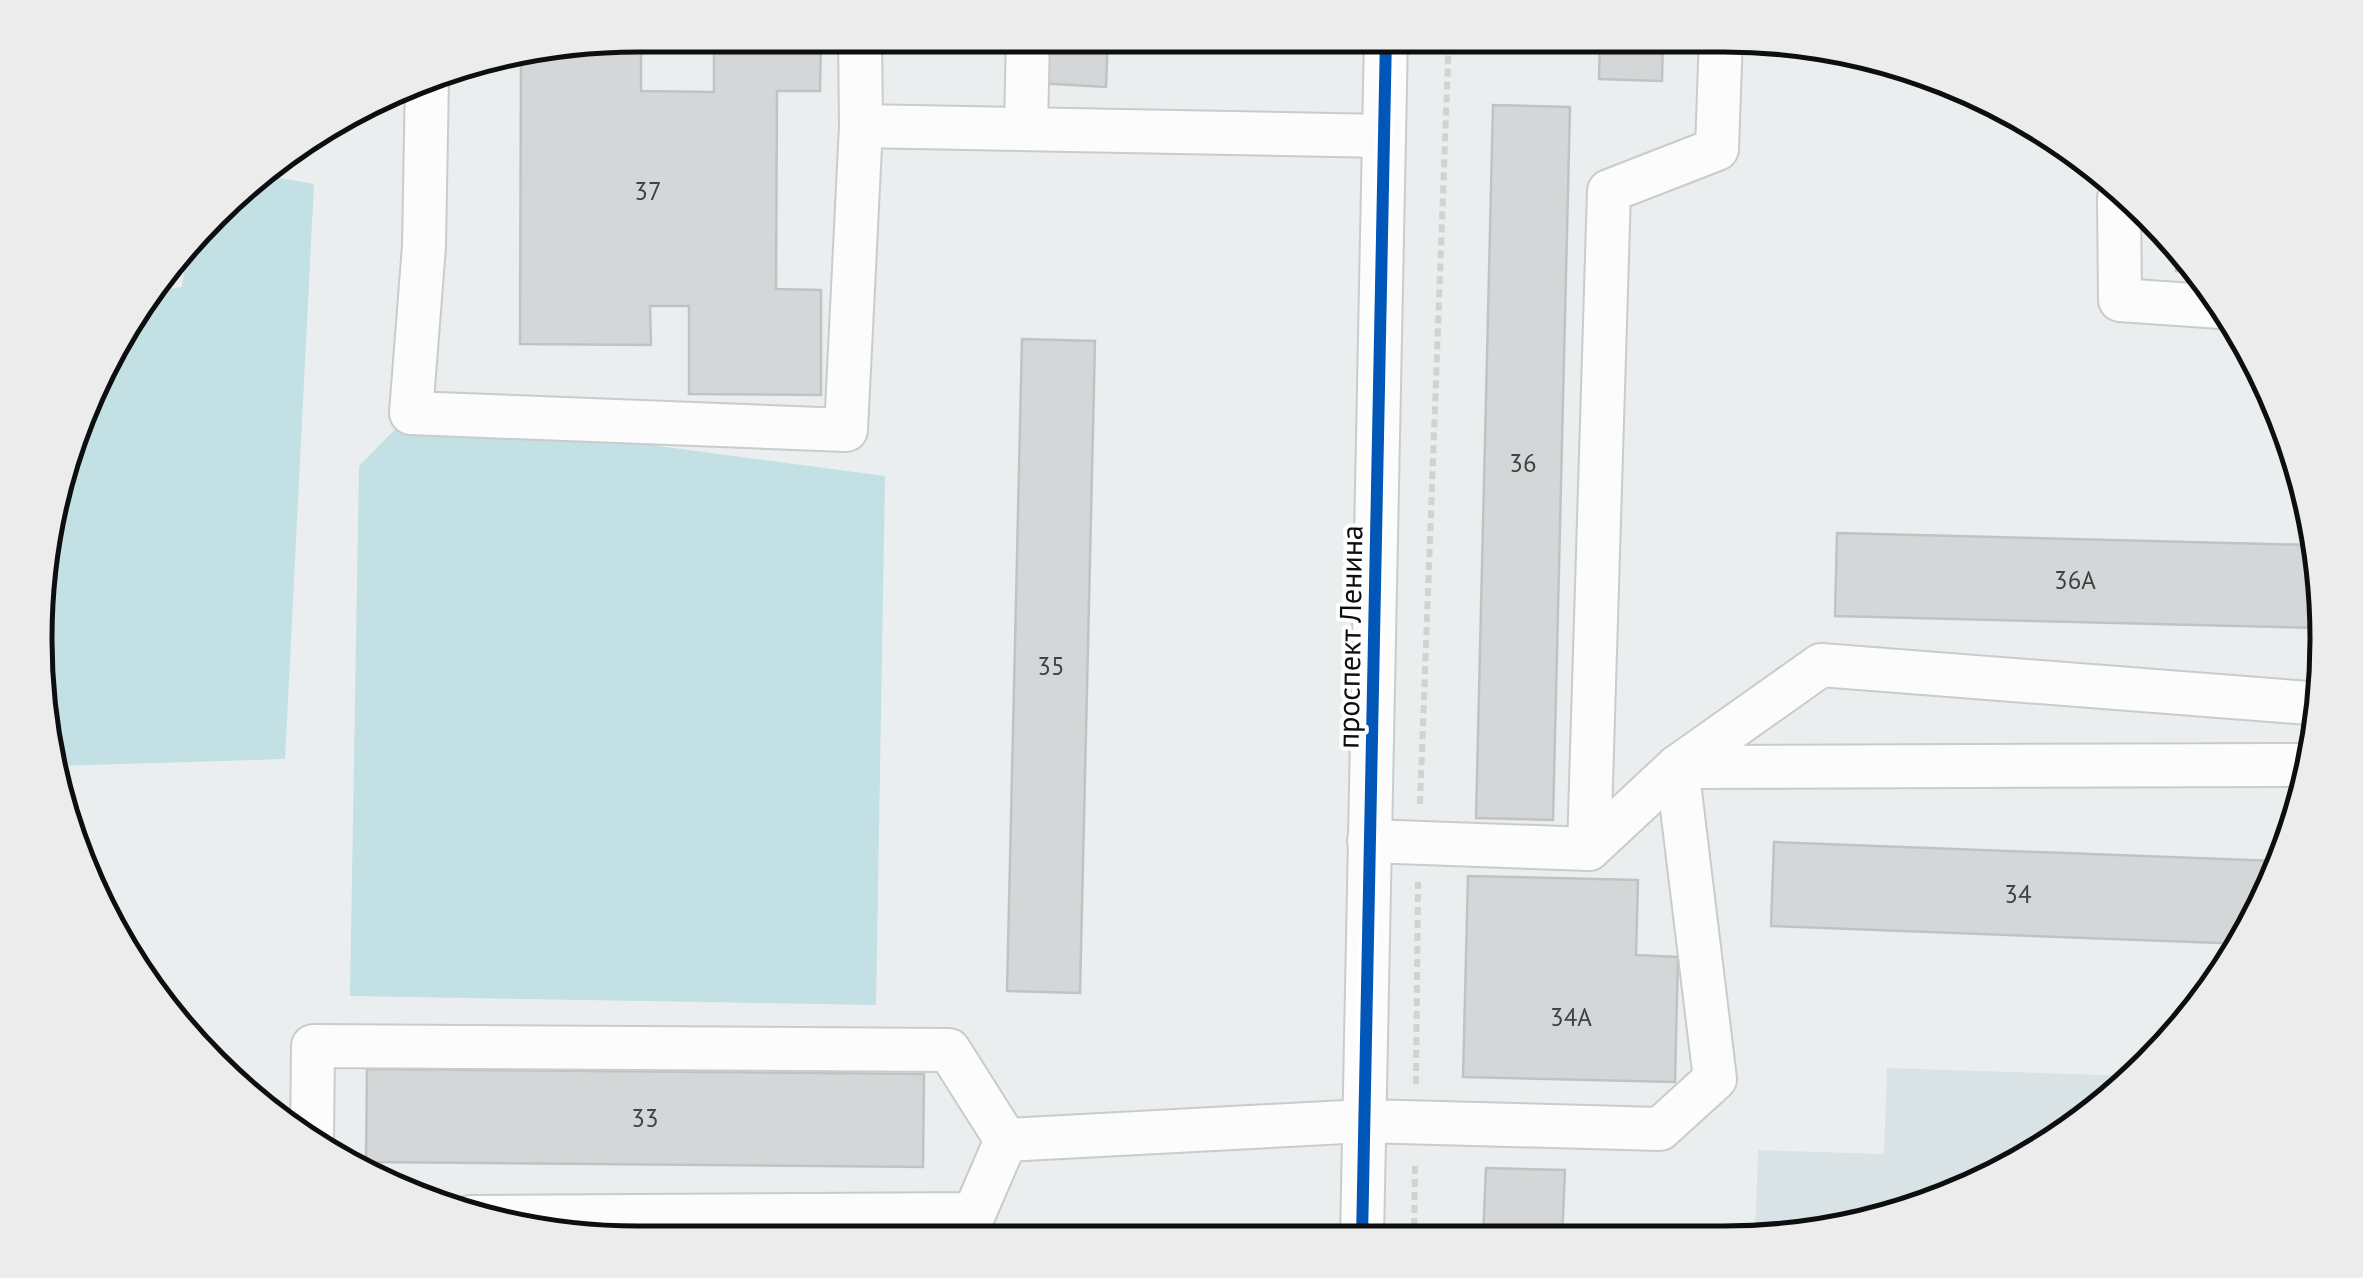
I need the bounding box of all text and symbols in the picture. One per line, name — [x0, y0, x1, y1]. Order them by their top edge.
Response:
house number: 37 — [634, 175, 662, 207]
house number: 36 — [1509, 447, 1537, 479]
street label: проспект Ленина — [1328, 525, 1370, 749]
house number: 36А — [2054, 564, 2096, 596]
house number: 35 — [1037, 650, 1065, 682]
house number: 34 — [2004, 878, 2032, 910]
house number: 34А — [1550, 1001, 1592, 1033]
house number: 33 — [631, 1102, 659, 1134]

